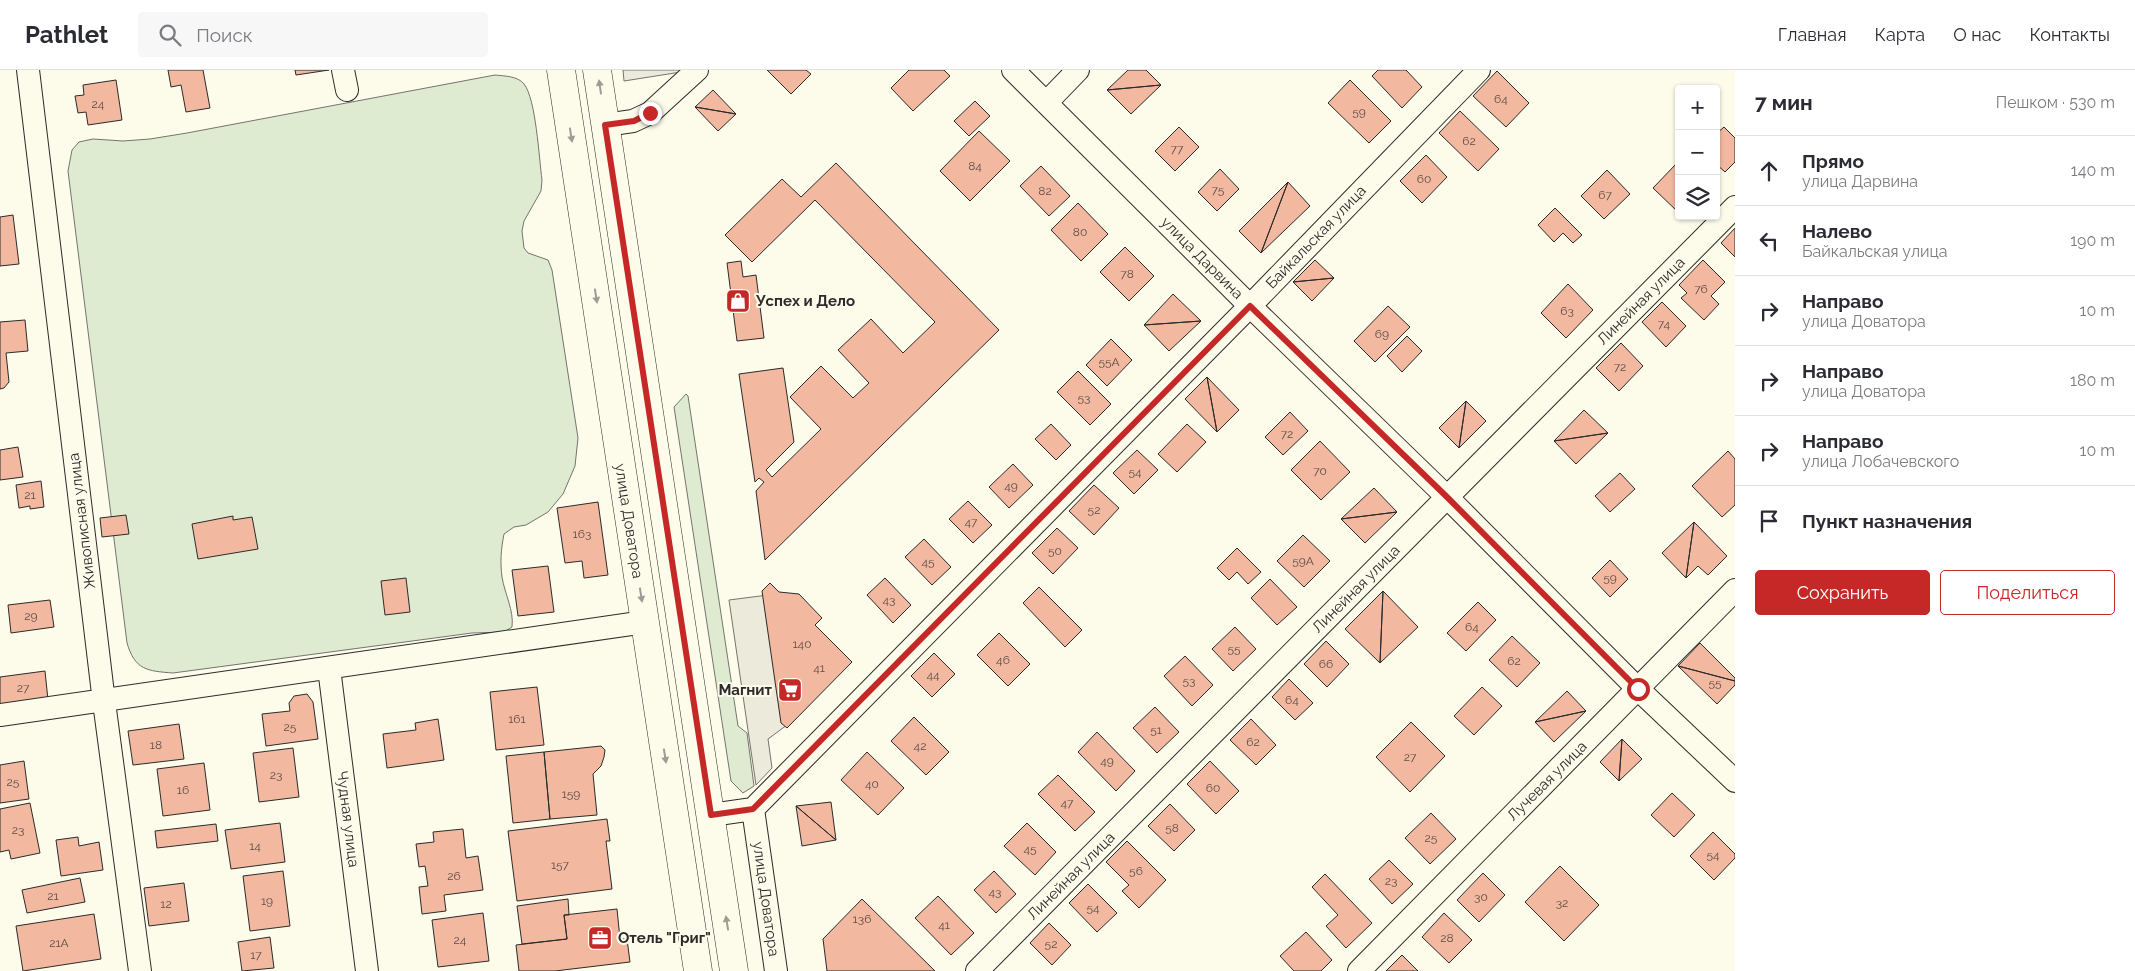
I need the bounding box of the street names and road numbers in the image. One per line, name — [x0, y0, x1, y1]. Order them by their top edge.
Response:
street label: Байкальская улица — [1262, 182, 1370, 292]
street label: улица Дарвина — [1157, 213, 1247, 303]
street label: Линейная улица — [1593, 253, 1689, 349]
street label: Живописная улица — [65, 452, 99, 590]
street label: улица Доватора — [611, 462, 647, 580]
street label: Линейная улица — [1308, 541, 1404, 637]
street label: Лучевая улица — [1503, 737, 1591, 825]
street label: Чудная улица — [333, 770, 363, 868]
street label: Линейная улица — [1023, 828, 1119, 924]
street label: улица Доватора — [749, 840, 783, 958]

